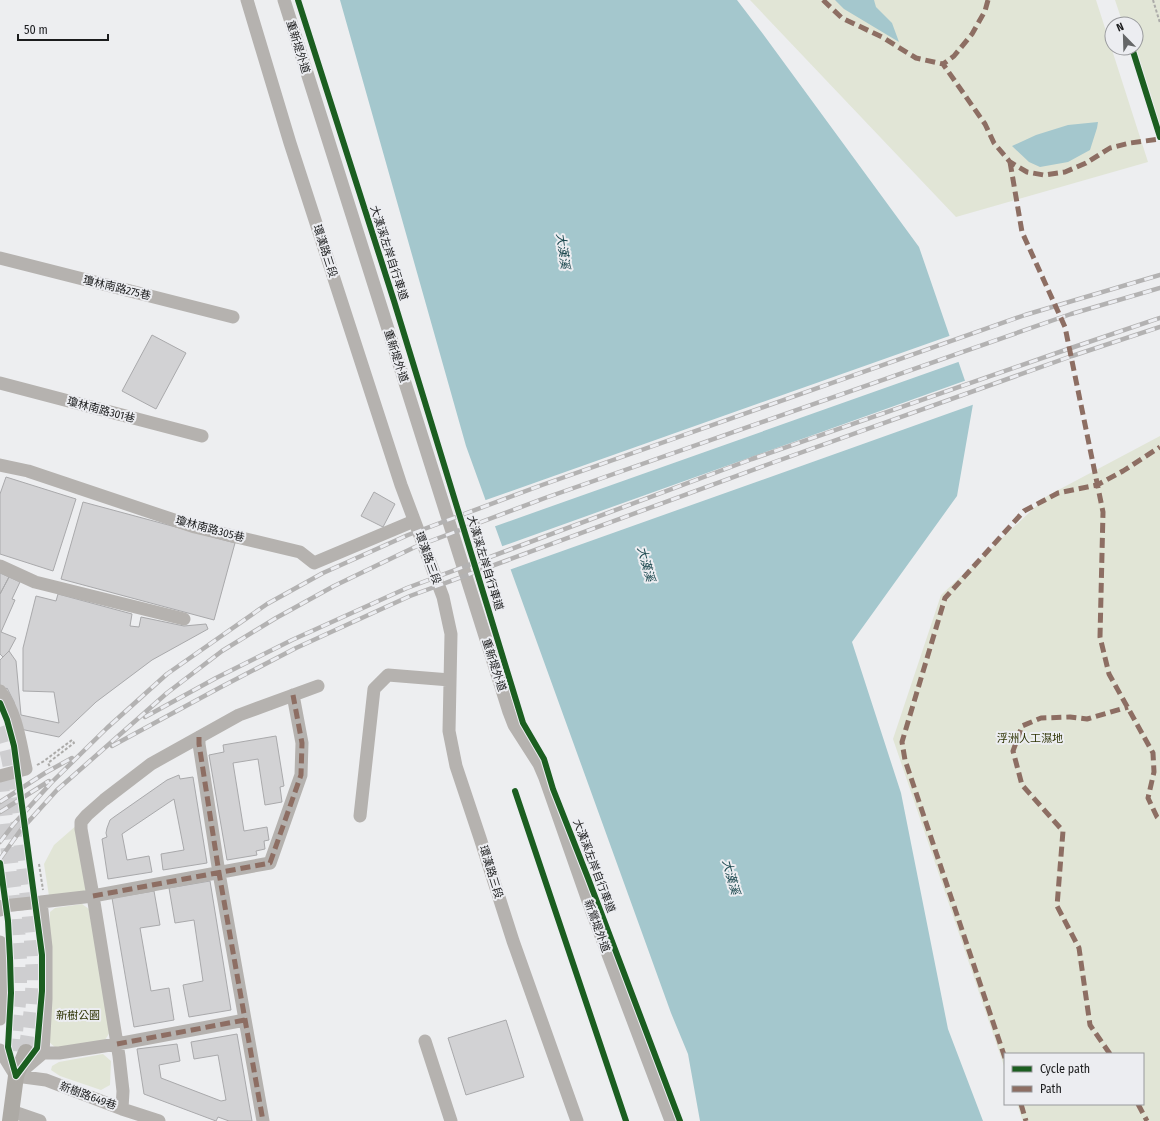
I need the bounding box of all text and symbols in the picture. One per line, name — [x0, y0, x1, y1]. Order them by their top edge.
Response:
scale bar — [18, 16, 108, 42]
north arrow — [1104, 16, 1144, 56]
street label: 重新堤外道 — [284, 19, 312, 75]
text: N — [1115, 20, 1126, 35]
text: 50 m — [24, 23, 48, 37]
street label: 大漢溪左岸自行車道 — [368, 204, 410, 302]
street label: 環漢路三段 — [310, 223, 340, 279]
water label: 大漢溪 — [554, 232, 573, 272]
street label: 瓊林南路275巷 — [82, 273, 152, 303]
street label: 重新堤外道 — [381, 328, 411, 384]
street label: 瓊林南路301巷 — [66, 395, 136, 425]
street label: 瓊林南路305巷 — [174, 514, 246, 544]
street label: 大漢溪左岸自行車道 — [464, 514, 506, 612]
street label: 環漢路三段 — [412, 530, 444, 586]
water label: 大漢溪 — [635, 545, 658, 585]
street label: 重新堤外道 — [479, 637, 509, 693]
park label: 浮洲人工濕地 — [997, 732, 1063, 745]
street label: 大漢溪左岸自行車道 — [570, 817, 618, 915]
street label: 環漢路三段 — [477, 844, 505, 900]
water label: 大漢溪 — [720, 858, 743, 898]
street label: 新鶯堤外道 — [581, 898, 613, 954]
park label: 新樹公園 — [56, 1009, 100, 1022]
legend — [1004, 1053, 1144, 1105]
text: Cycle path — [1040, 1062, 1090, 1076]
street label: 新樹路649巷 — [58, 1080, 118, 1112]
text: Path — [1040, 1082, 1062, 1096]

